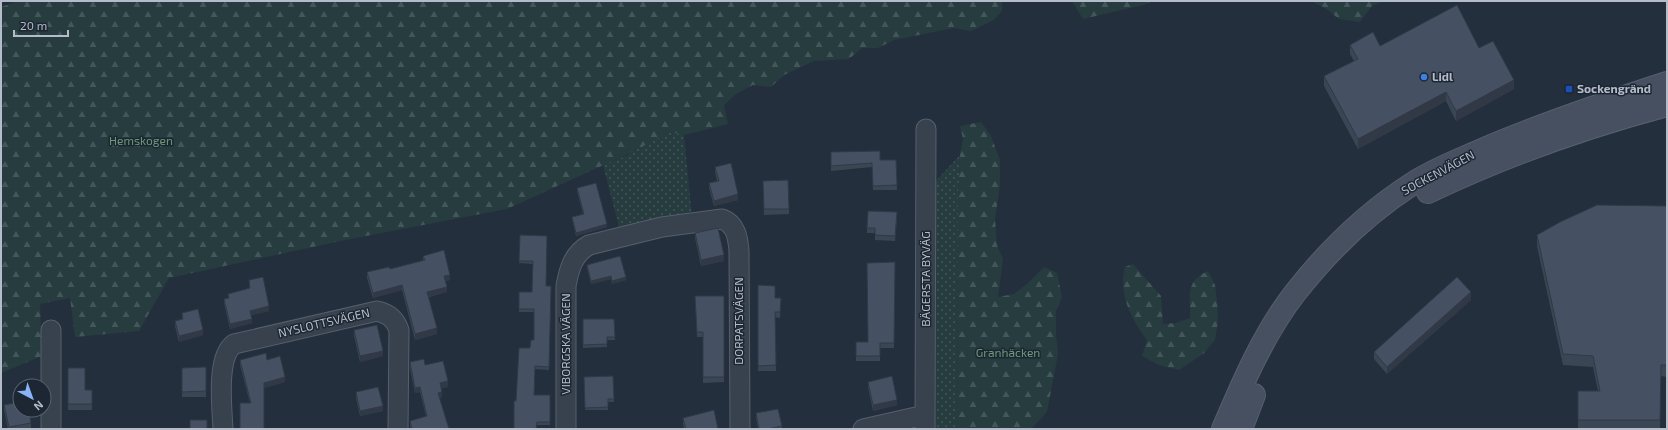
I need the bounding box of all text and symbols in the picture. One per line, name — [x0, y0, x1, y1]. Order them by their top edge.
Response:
scale bar — [14, 12, 68, 38]
text: 20 m — [20, 18, 47, 32]
place label: Lidl — [1432, 69, 1453, 83]
marker: Lidl — [1419, 72, 1429, 82]
place label: Sockengränd — [1577, 81, 1651, 95]
marker: Sockengränd — [1564, 84, 1574, 94]
park label: Hemskogen — [109, 133, 173, 147]
street label: SOCKENVÄGEN — [1399, 147, 1476, 197]
street label: BÄGERSTA BYVÄG — [918, 231, 932, 327]
street label: DORPATSVÄGEN — [731, 277, 745, 365]
street label: VIBORGSKA VÄGEN — [558, 293, 572, 395]
street label: NYSLOTTSVÄGEN — [277, 305, 371, 339]
park label: Granhäcken — [976, 345, 1040, 359]
north arrow — [12, 378, 52, 418]
text: N — [32, 398, 46, 413]

